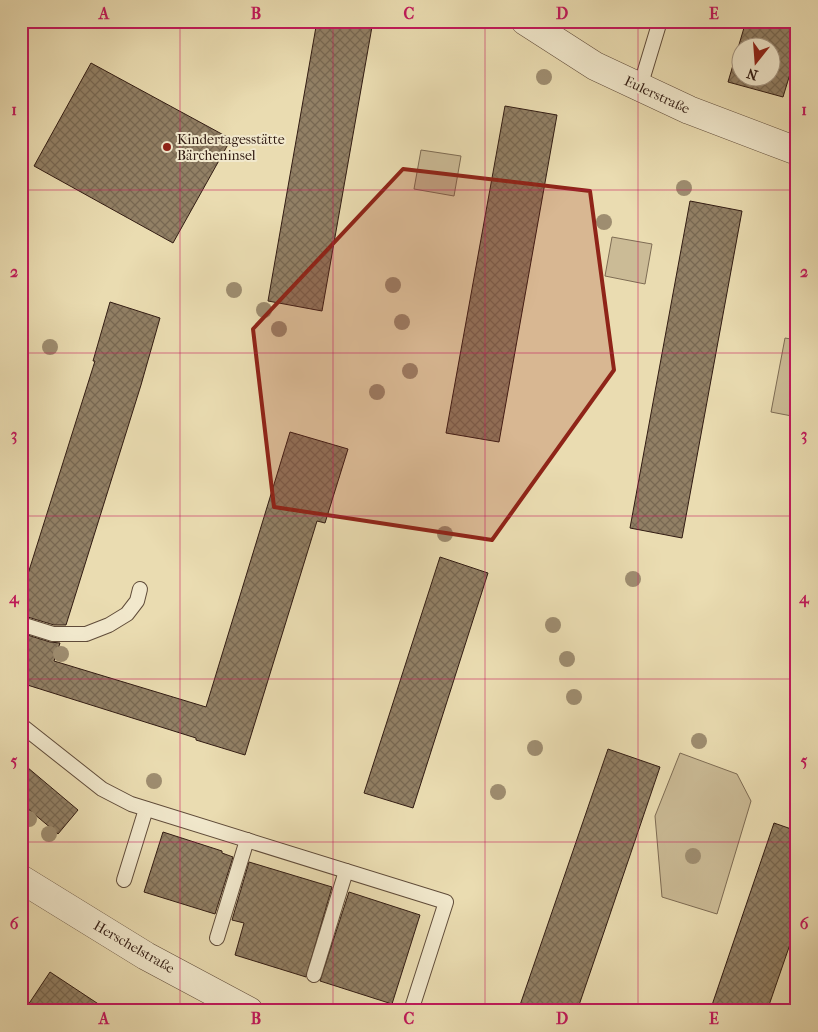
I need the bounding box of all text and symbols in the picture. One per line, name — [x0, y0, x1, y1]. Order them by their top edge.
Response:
text: A — [98, 4, 110, 23]
text: B — [251, 4, 261, 23]
text: C — [404, 4, 415, 23]
text: D — [556, 4, 568, 23]
text: E — [709, 4, 719, 23]
north arrow — [730, 38, 780, 88]
text: N — [744, 64, 760, 84]
street label: Eulerstraße — [622, 72, 693, 118]
text: 1 — [11, 100, 17, 119]
text: 1 — [801, 100, 807, 119]
place label: Kindertagesstätte Bärcheninsel — [177, 131, 285, 164]
marker: Kindertagesstätte Bärcheninsel — [161, 141, 173, 153]
text: 2 — [10, 262, 18, 281]
text: 2 — [800, 262, 808, 281]
text: 3 — [11, 425, 17, 445]
text: 3 — [801, 425, 807, 445]
text: 4 — [8, 588, 20, 608]
text: 4 — [798, 588, 810, 608]
text: 5 — [11, 751, 18, 770]
text: 5 — [801, 751, 808, 770]
text: 6 — [10, 914, 19, 933]
text: 6 — [800, 914, 809, 933]
street label: Herschelstraße — [90, 917, 178, 977]
text: A — [98, 1009, 110, 1028]
text: B — [251, 1009, 261, 1028]
text: C — [404, 1009, 415, 1028]
text: D — [556, 1009, 568, 1028]
text: E — [709, 1009, 719, 1028]

